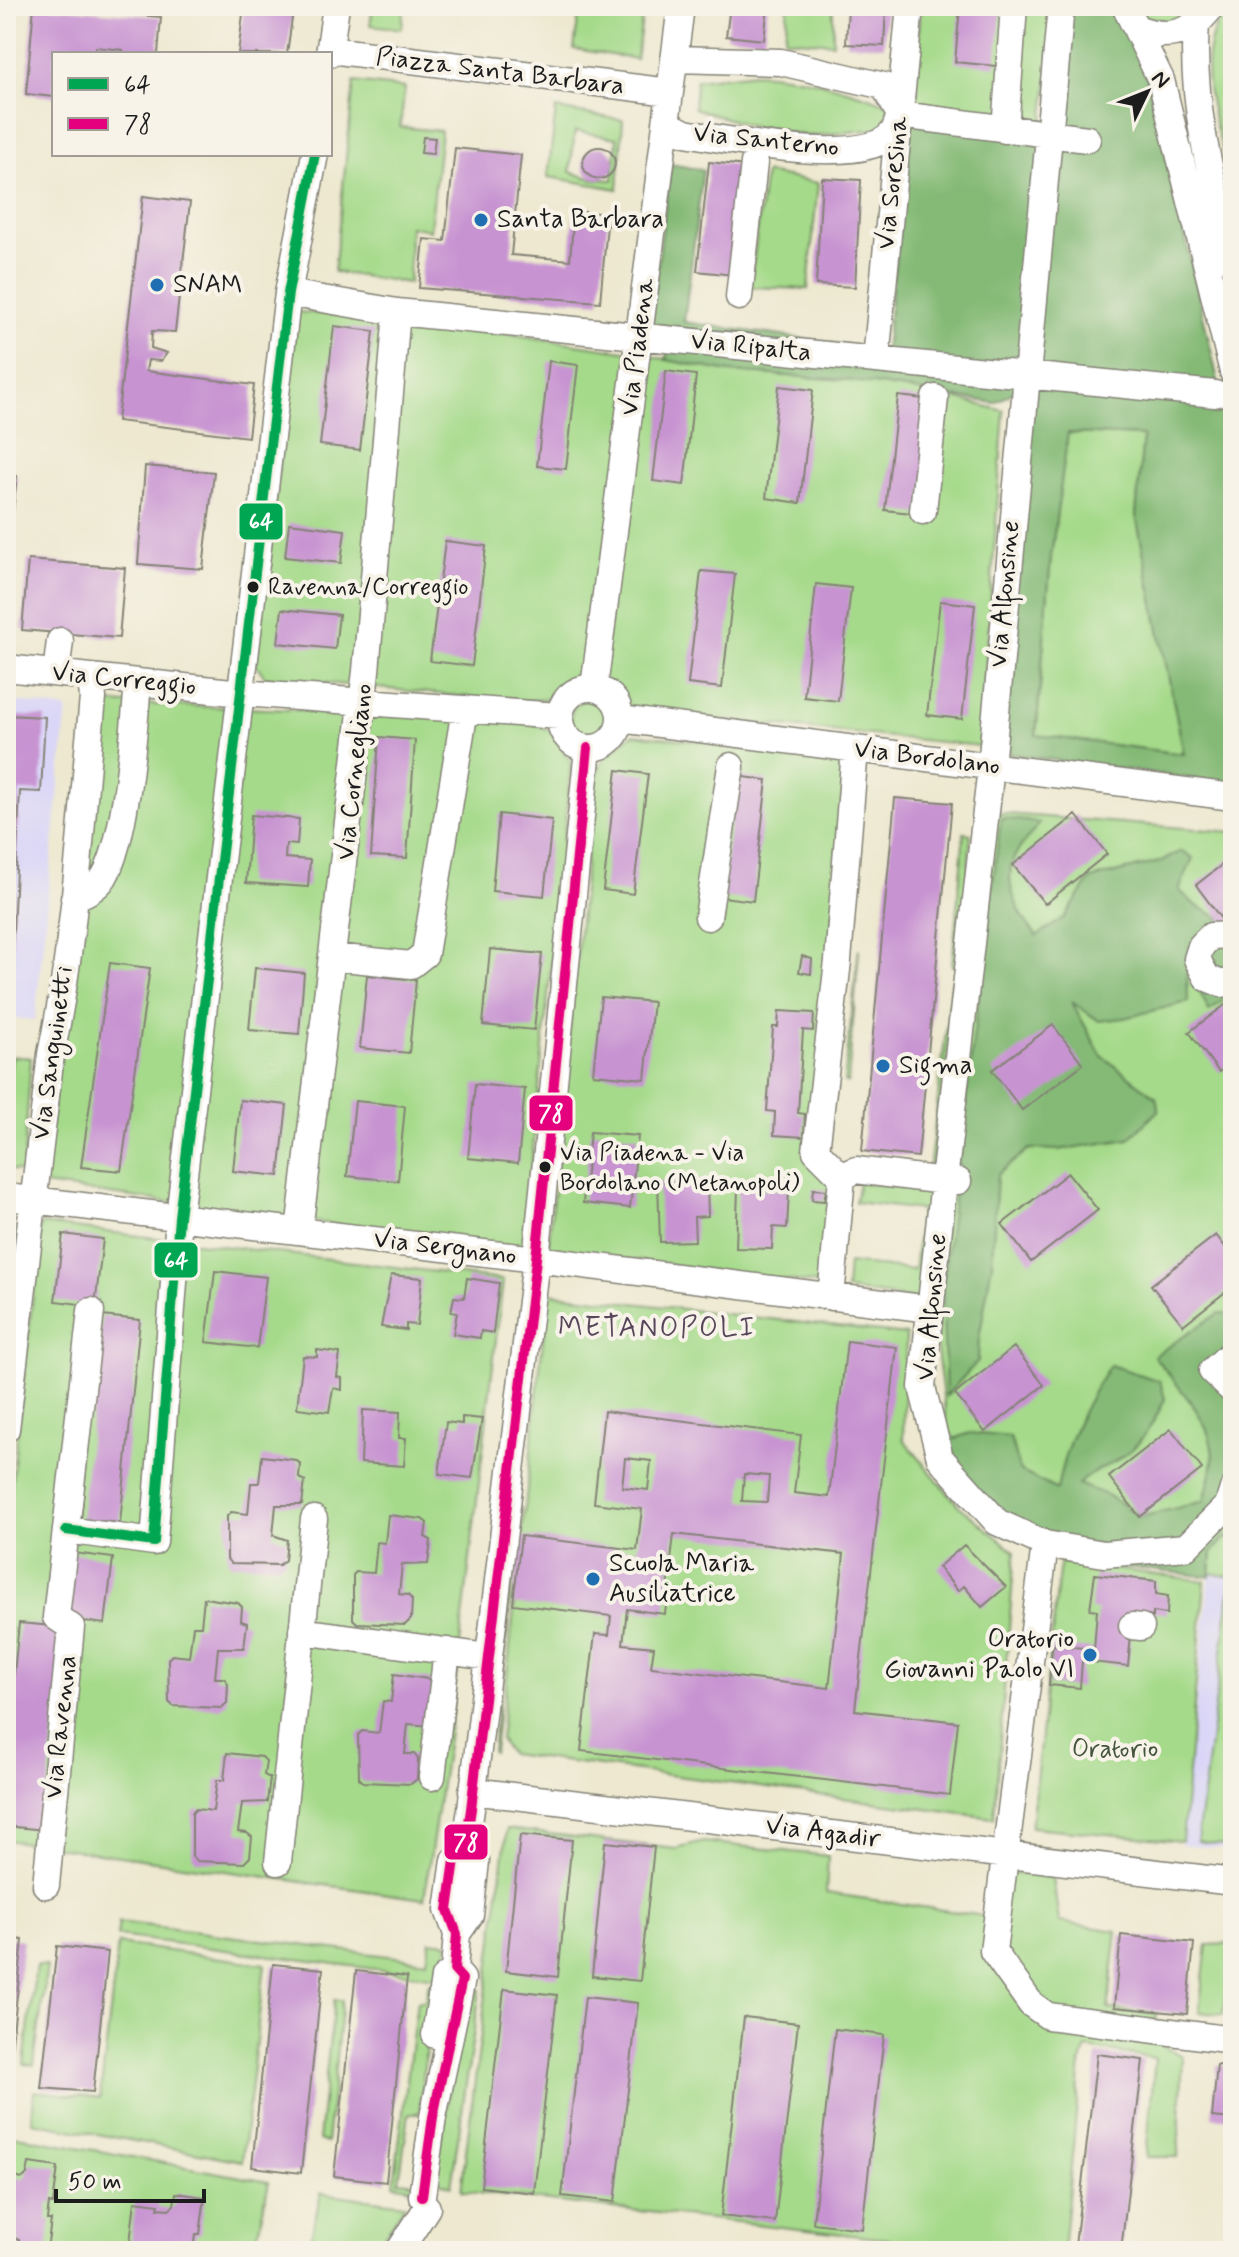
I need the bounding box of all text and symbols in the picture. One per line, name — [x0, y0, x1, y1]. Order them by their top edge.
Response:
street label: Piazza Santa Barbara — [374, 40, 626, 104]
legend — [52, 52, 332, 156]
north arrow — [1107, 52, 1187, 132]
text: N — [1145, 65, 1175, 95]
text: 64 — [124, 70, 151, 101]
text: 78 — [124, 110, 152, 141]
street label: Via Soresina — [869, 114, 917, 251]
street label: Via Santerno — [691, 116, 841, 166]
place label: Santa Barbara — [497, 203, 664, 237]
marker: Santa Barbara — [472, 211, 490, 229]
place label: SNAM — [173, 268, 243, 302]
marker: SNAM — [148, 276, 166, 294]
street label: Via Piadena — [613, 276, 663, 418]
street label: Via Ripalta — [689, 324, 813, 370]
line badge: 64 — [238, 502, 284, 541]
text: 64 — [249, 509, 274, 537]
street label: Via Alfonsine — [982, 519, 1030, 669]
place label: Ravenna/Correggio — [268, 572, 469, 606]
marker: Ravenna/Correggio — [245, 579, 261, 595]
street label: Via Correggio — [50, 656, 198, 707]
street label: Via Cornegliano — [329, 682, 381, 862]
street label: Via Bordolano — [852, 732, 1002, 784]
street label: Via Sanguinetti — [24, 964, 84, 1142]
place label: Sigma — [899, 1049, 972, 1086]
marker: Sigma — [874, 1057, 892, 1075]
line badge: 78 — [528, 1094, 574, 1132]
text: 78 — [538, 1101, 564, 1129]
place label: Via Piadena - Via Bordolano (Metanopoli) — [560, 1138, 800, 1199]
marker: Via Piadena - Via Bordolano (Metanopoli) — [537, 1159, 553, 1175]
street label: Via Sergnano — [371, 1222, 518, 1276]
street label: Via Alfonsine — [909, 1232, 957, 1382]
line badge: 64 — [153, 1241, 199, 1279]
text: 64 — [164, 1248, 189, 1276]
district label: METANOPOLI — [558, 1310, 756, 1347]
place label: Scuola Maria Ausiliatrice — [609, 1547, 754, 1611]
marker: Scuola Maria Ausiliatrice — [584, 1570, 602, 1588]
place label: Oratorio Giovanni Paolo VI — [884, 1623, 1074, 1687]
marker: Oratorio Giovanni Paolo VI — [1081, 1646, 1099, 1664]
street label: Via Ravenna — [37, 1654, 85, 1800]
park label: Oratorio — [1072, 1733, 1158, 1767]
street label: Via Agadir — [763, 1809, 883, 1857]
line badge: 78 — [443, 1823, 489, 1861]
text: 78 — [453, 1830, 479, 1858]
scale bar — [56, 2153, 204, 2203]
text: 50 m — [68, 2167, 122, 2198]

